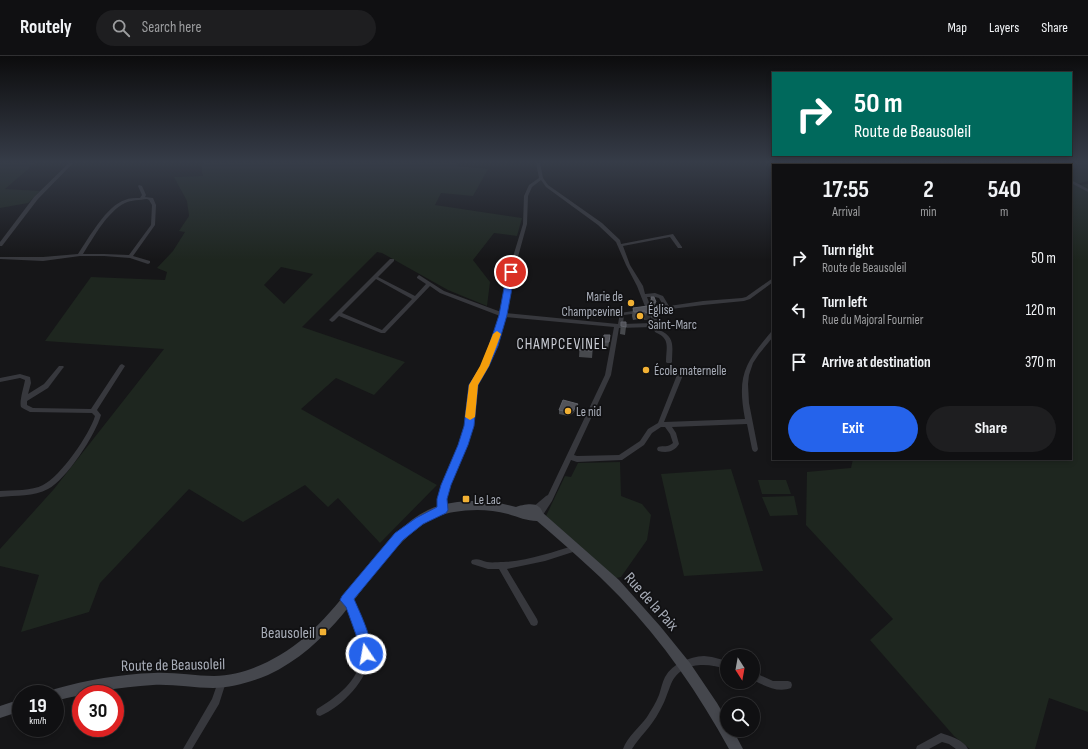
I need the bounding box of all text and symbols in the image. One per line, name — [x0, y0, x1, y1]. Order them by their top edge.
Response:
search box — [96, 10, 376, 46]
text: Routely — [20, 16, 72, 39]
icon: search — [110, 17, 132, 39]
text: Search here — [142, 18, 201, 37]
text: Map — [947, 19, 967, 36]
text: Layers — [989, 19, 1019, 36]
text: Share — [1041, 19, 1068, 36]
text: 50 m — [854, 87, 903, 120]
icon: right — [788, 88, 840, 140]
text: Route de Beausoleil — [854, 121, 971, 142]
text: 17:55 — [823, 175, 869, 204]
text: 2 — [923, 175, 934, 204]
text: 540 — [988, 175, 1021, 204]
text: Arrival — [832, 204, 860, 220]
text: min — [920, 204, 937, 220]
text: m — [1000, 204, 1008, 220]
text: Turn right — [822, 241, 874, 260]
icon: right — [788, 247, 810, 269]
text: 50 m — [1031, 249, 1056, 268]
pin — [494, 255, 528, 289]
text: Route de Beausoleil — [822, 260, 907, 276]
icon: arrive — [500, 261, 522, 283]
place label: Marie de Champcevinel — [561, 289, 623, 320]
text: Turn left — [822, 293, 867, 312]
marker: Marie de Champcevinel — [626, 298, 636, 308]
icon: left — [788, 299, 810, 321]
text: 120 m — [1026, 301, 1056, 320]
place label: Église Saint-Marc — [648, 302, 697, 333]
marker: Église Saint-Marc — [635, 311, 645, 321]
text: Rue du Majoral Fournier — [822, 312, 923, 328]
district label: CHAMPCEVINEL — [516, 335, 608, 354]
icon: arrive — [788, 351, 810, 373]
text: Arrive at destination — [822, 353, 931, 372]
text: 370 m — [1025, 353, 1056, 372]
place label: École maternelle — [654, 363, 727, 379]
marker: École maternelle — [641, 365, 651, 375]
place label: Le nid — [576, 404, 601, 420]
marker: Le nid — [563, 406, 573, 416]
button: Exit — [788, 406, 918, 452]
button: Share — [926, 406, 1056, 452]
place label: Le Lac — [474, 492, 501, 508]
marker: Le Lac — [461, 494, 471, 504]
street label: Rue de la Paix — [620, 569, 682, 635]
place label: Beausoleil — [261, 624, 315, 643]
marker: Beausoleil — [318, 627, 328, 637]
position arrow — [345, 633, 387, 675]
north arrow — [720, 649, 760, 689]
map controls — [720, 649, 760, 737]
street label: Route de Beausoleil — [121, 655, 225, 676]
speed limit sign: 30 — [72, 685, 124, 737]
text: 19 — [29, 694, 47, 718]
button: search — [720, 697, 760, 737]
text: km/h — [29, 715, 47, 727]

